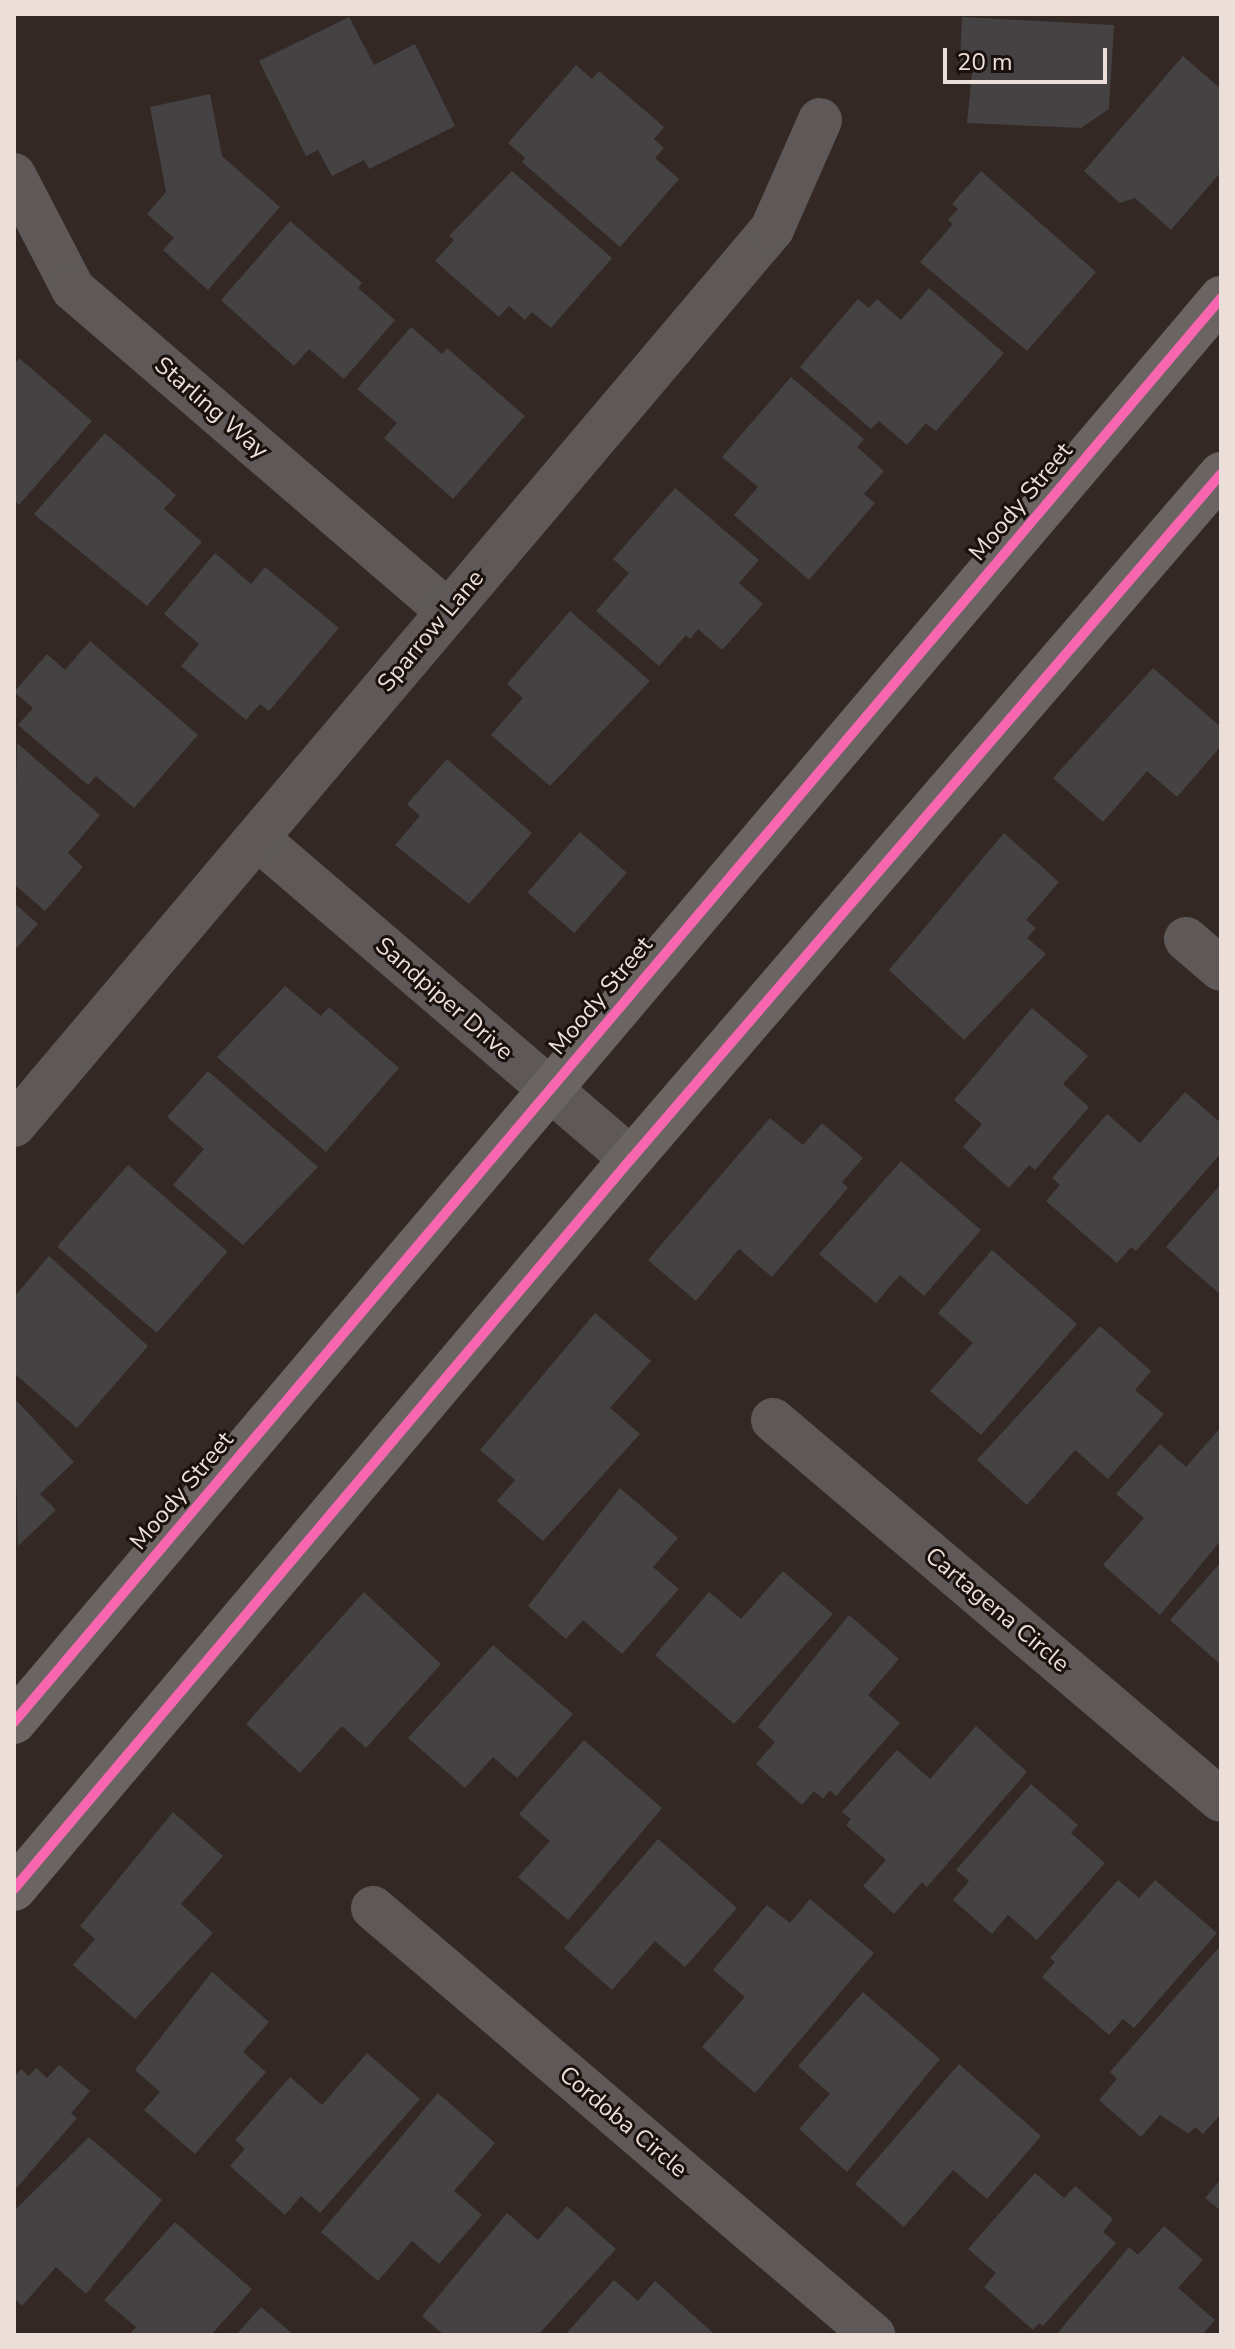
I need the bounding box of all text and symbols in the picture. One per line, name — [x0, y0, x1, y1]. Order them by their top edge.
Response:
scale bar — [947, 32, 1111, 82]
text: 20 m — [957, 46, 1013, 78]
street label: Starling Way — [148, 351, 274, 465]
street label: Moody Street — [963, 437, 1079, 567]
street label: Sparrow Lane — [372, 564, 490, 698]
street label: Sandpiper Drive — [369, 931, 519, 1067]
street label: Moody Street — [543, 931, 659, 1061]
street label: Moody Street — [124, 1426, 240, 1556]
street label: Cartagena Circle — [919, 1541, 1075, 1679]
street label: Cordoba Circle — [553, 2060, 693, 2184]

